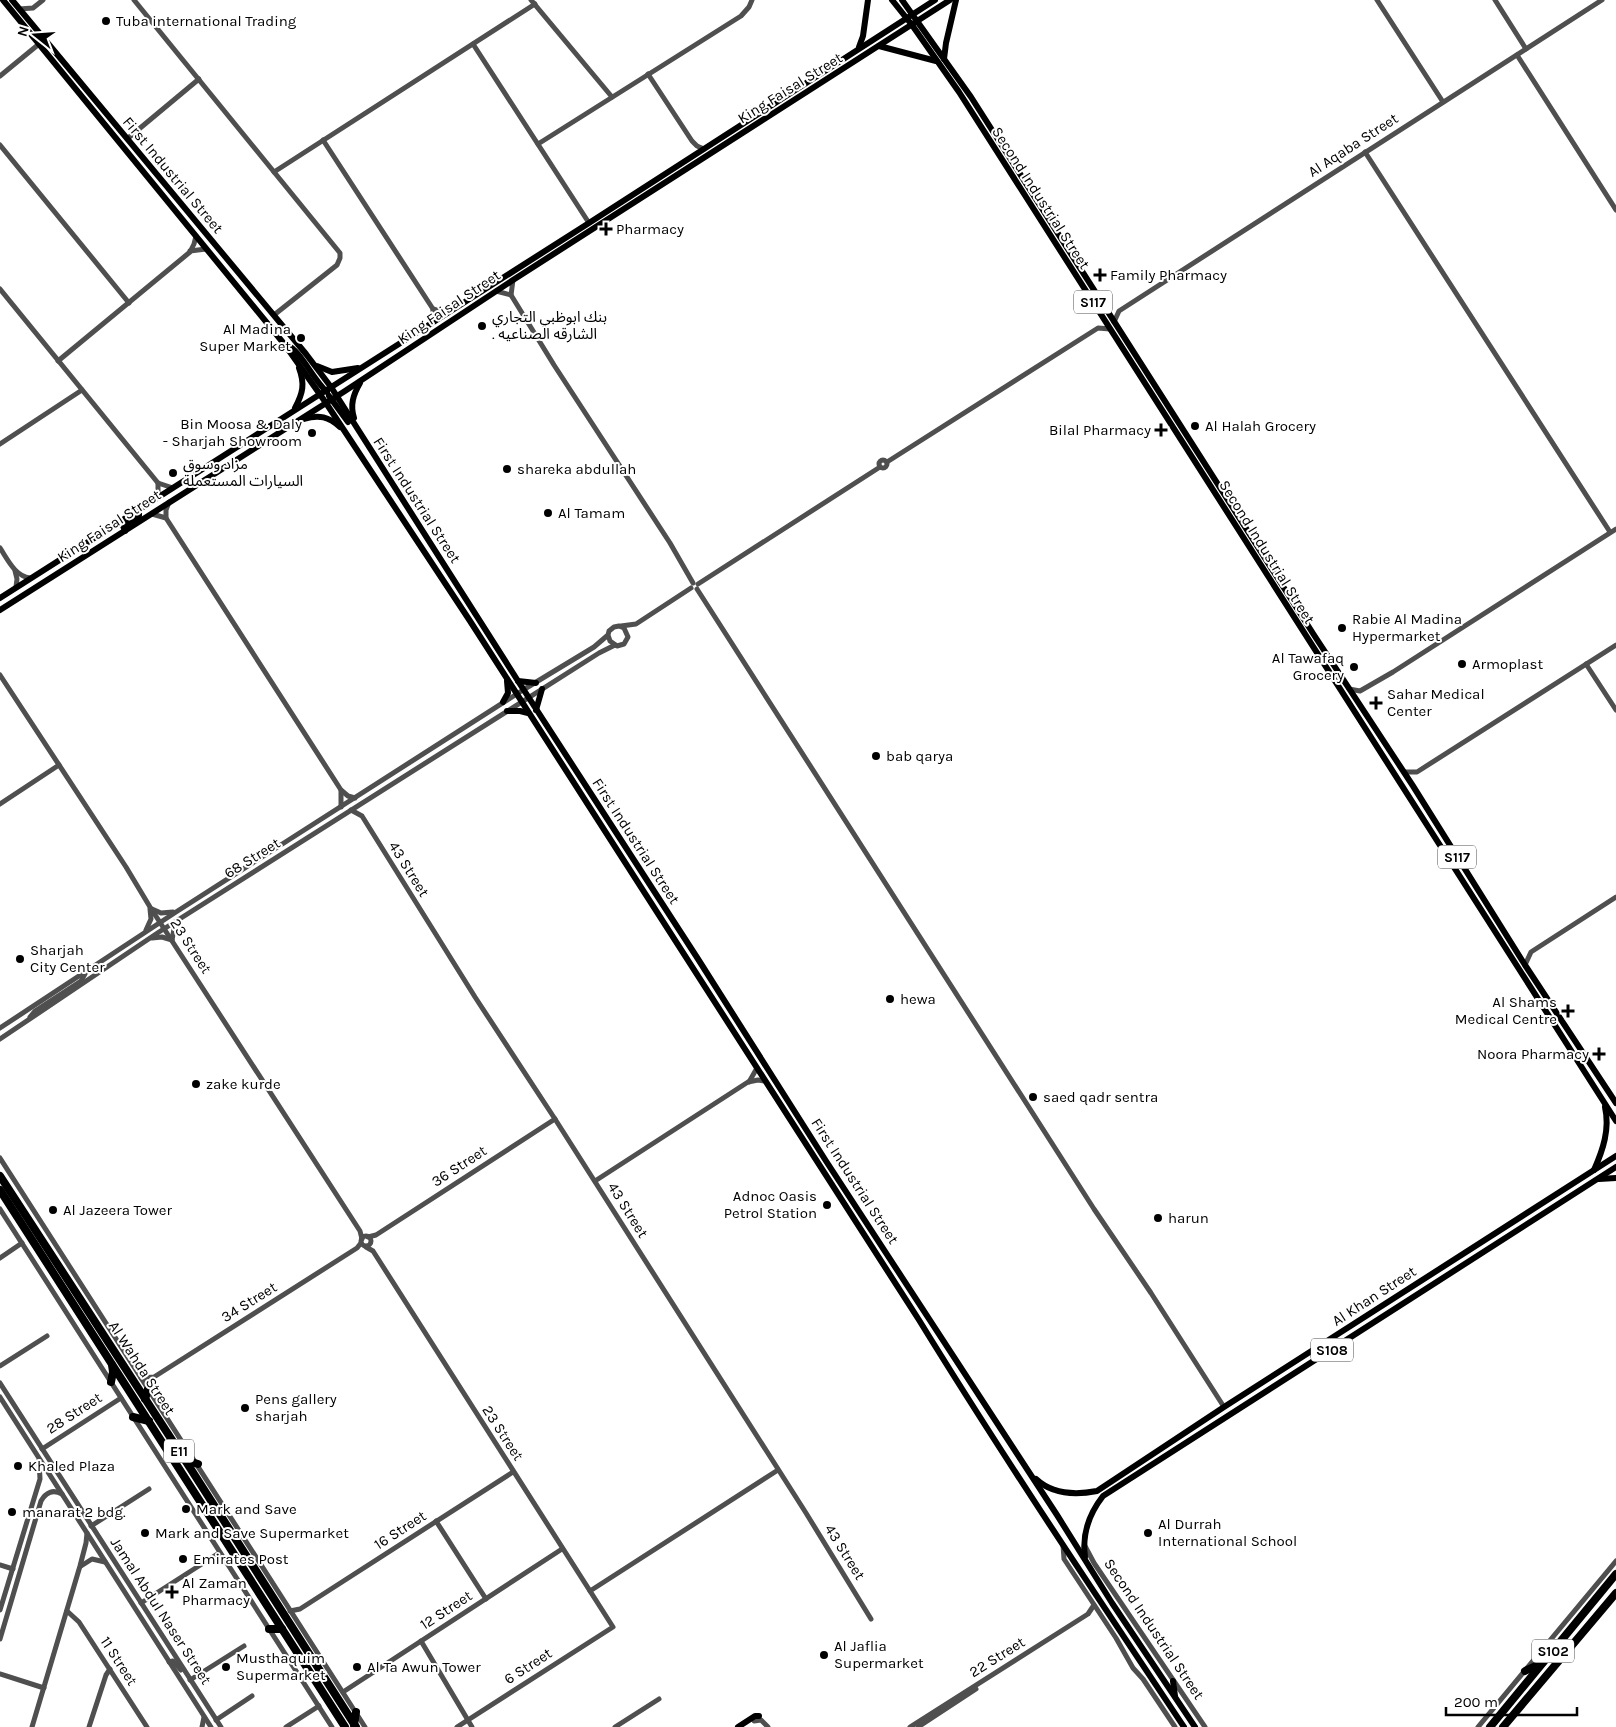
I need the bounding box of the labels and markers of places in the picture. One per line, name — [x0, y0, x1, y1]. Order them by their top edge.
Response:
place label: Tuba international Trading — [116, 12, 297, 30]
marker: Tuba international Trading — [100, 15, 112, 27]
place label: Pharmacy — [616, 220, 684, 238]
marker: Pharmacy — [600, 223, 612, 235]
place label: Family Pharmacy — [1110, 266, 1227, 284]
marker: Family Pharmacy — [1094, 269, 1106, 281]
place label: بنك ابوظبي التجاري . الشارقه الصناعيه — [492, 308, 607, 343]
place label: Al Madina Super Market — [199, 320, 291, 355]
marker: بنك ابوظبي التجاري . الشارقه الصناعيه — [476, 320, 488, 332]
marker: Al Madina Super Market — [295, 332, 307, 344]
place label: Bin Moosa & Daly - Sharjah Showroom — [163, 415, 302, 450]
place label: Al Halah Grocery — [1205, 417, 1316, 435]
marker: Al Halah Grocery — [1189, 420, 1201, 432]
place label: Bilal Pharmacy — [1049, 421, 1151, 439]
marker: Bilal Pharmacy — [1155, 424, 1167, 436]
marker: Bin Moosa & Daly - Sharjah Showroom — [306, 427, 318, 439]
place label: مزاد وسوق السيارات المستعملة — [183, 455, 303, 490]
place label: shareka abdullah — [517, 460, 636, 478]
marker: shareka abdullah — [501, 463, 513, 475]
marker: مزاد وسوق السيارات المستعملة — [167, 467, 179, 479]
place label: Al Tamam — [558, 504, 625, 522]
marker: Al Tamam — [542, 507, 554, 519]
place label: Rabie Al Madina Hypermarket — [1352, 610, 1462, 645]
marker: Rabie Al Madina Hypermarket — [1336, 622, 1348, 634]
place label: Al Tawafaq Grocery — [1272, 649, 1344, 684]
place label: Armoplast — [1472, 655, 1543, 673]
marker: Armoplast — [1456, 658, 1468, 670]
marker: Al Tawafaq Grocery — [1348, 661, 1360, 673]
place label: Sahar Medical Center — [1387, 685, 1485, 720]
marker: Sahar Medical Center — [1369, 696, 1383, 710]
place label: bab qarya — [886, 747, 953, 765]
marker: bab qarya — [870, 750, 882, 762]
place label: Sharjah City Center — [30, 941, 105, 976]
marker: Sharjah City Center — [14, 953, 26, 965]
place label: hewa — [900, 990, 936, 1008]
marker: hewa — [884, 993, 896, 1005]
place label: Al Shams Medical Centre — [1455, 993, 1557, 1028]
marker: Al Shams Medical Centre — [1561, 1004, 1575, 1018]
place label: Noora Pharmacy — [1477, 1045, 1589, 1063]
marker: Noora Pharmacy — [1593, 1048, 1605, 1060]
place label: zake kurde — [206, 1075, 281, 1093]
marker: zake kurde — [190, 1078, 202, 1090]
place label: saed qadr sentra — [1043, 1088, 1158, 1106]
marker: saed qadr sentra — [1027, 1091, 1039, 1103]
place label: Adnoc Oasis Petrol Station — [724, 1187, 817, 1222]
marker: Adnoc Oasis Petrol Station — [821, 1199, 833, 1211]
place label: Al Jazeera Tower — [63, 1201, 173, 1219]
marker: Al Jazeera Tower — [47, 1204, 59, 1216]
place label: harun — [1168, 1209, 1209, 1227]
marker: harun — [1152, 1212, 1164, 1224]
place label: Pens gallery sharjah — [255, 1390, 337, 1425]
marker: Pens gallery sharjah — [239, 1402, 251, 1414]
place label: Khaled Plaza — [28, 1457, 115, 1475]
marker: Khaled Plaza — [12, 1460, 24, 1472]
place label: Mark and Save — [196, 1500, 297, 1518]
place label: manarat 2 bdg. — [22, 1503, 126, 1521]
marker: Mark and Save — [180, 1503, 192, 1515]
marker: manarat 2 bdg. — [6, 1506, 18, 1518]
place label: Al Durrah International School — [1158, 1515, 1297, 1550]
place label: Mark and Save Supermarket — [155, 1524, 349, 1542]
marker: Mark and Save Supermarket — [139, 1527, 151, 1539]
marker: Al Durrah International School — [1142, 1527, 1154, 1539]
place label: Emirates Post — [193, 1550, 289, 1568]
marker: Emirates Post — [177, 1553, 189, 1565]
place label: Al Zaman Pharmacy — [182, 1574, 250, 1609]
marker: Al Zaman Pharmacy — [166, 1586, 178, 1598]
place label: Al Jaflia Supermarket — [834, 1637, 924, 1672]
place label: Musthaquim Supermarket — [236, 1649, 326, 1684]
marker: Al Jaflia Supermarket — [818, 1649, 830, 1661]
place label: Al Ta Awun Tower — [367, 1658, 481, 1676]
marker: Musthaquim Supermarket — [220, 1661, 232, 1673]
marker: Al Ta Awun Tower — [351, 1661, 363, 1673]

